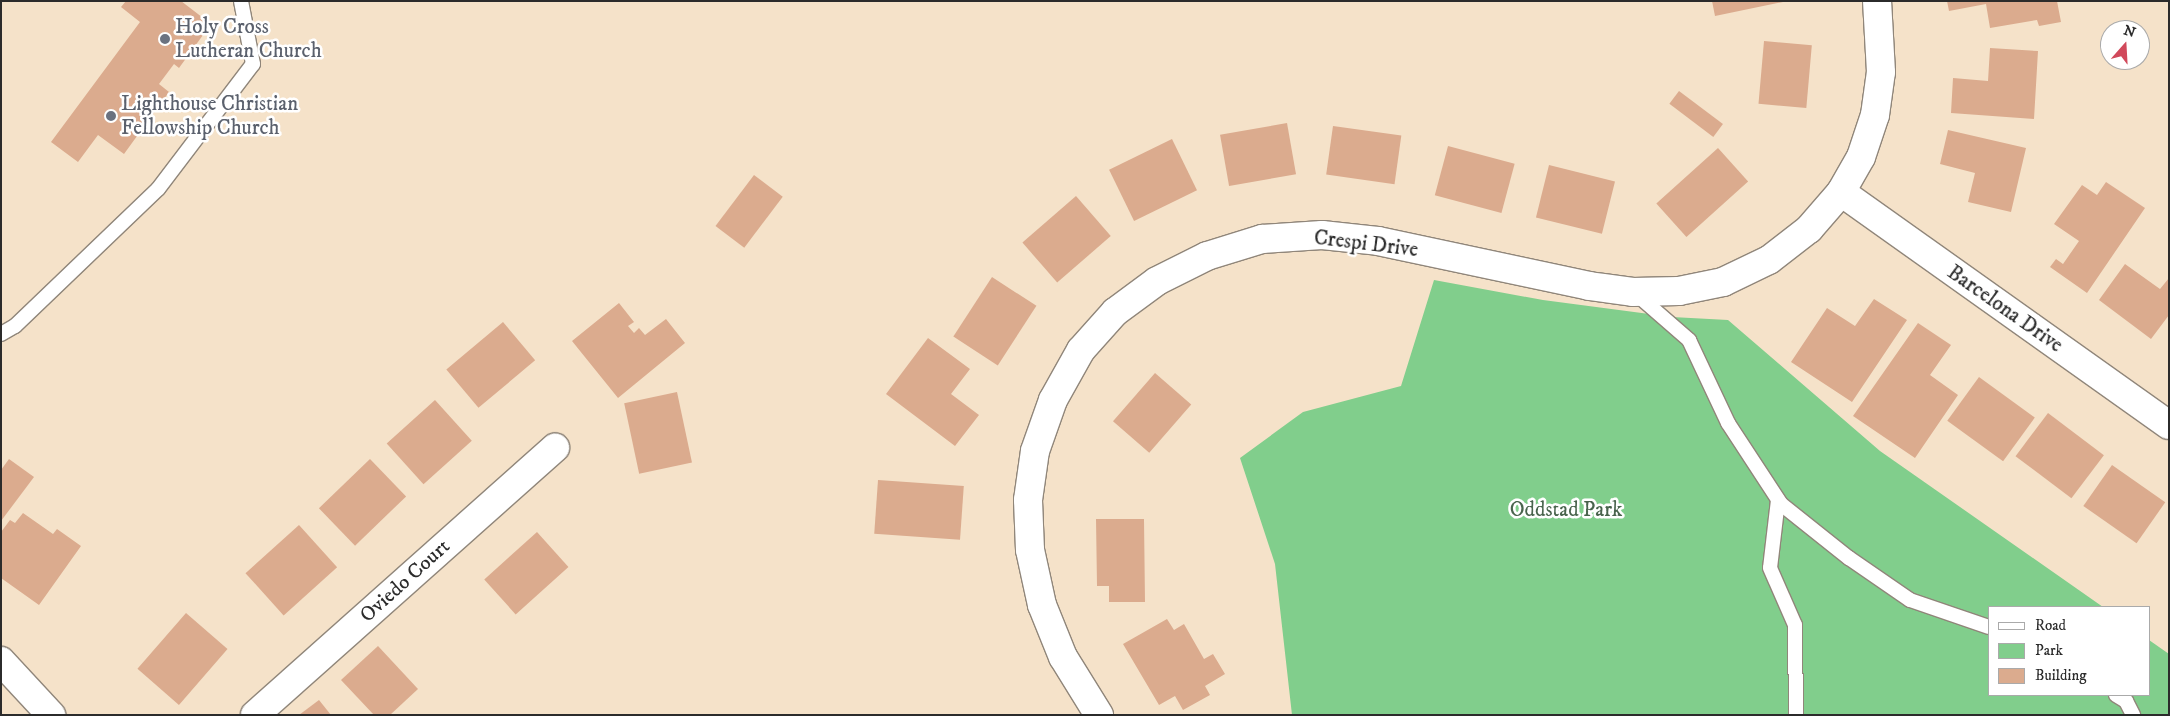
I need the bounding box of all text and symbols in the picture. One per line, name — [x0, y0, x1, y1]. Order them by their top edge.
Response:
place label: Holy Cross Lutheran Church — [175, 14, 322, 64]
north arrow — [2100, 20, 2150, 70]
text: N — [2121, 21, 2138, 42]
marker: Holy Cross Lutheran Church — [159, 33, 171, 45]
place label: Lighthouse Christian Fellowship Church — [121, 91, 298, 141]
marker: Lighthouse Christian Fellowship Church — [105, 110, 117, 122]
street label: Crespi Drive — [1313, 225, 1419, 263]
street label: Barcelona Drive — [1942, 260, 2068, 358]
park label: Oddstad Park — [1510, 497, 1622, 523]
street label: Oviedo Court — [355, 534, 455, 628]
legend — [1988, 606, 2150, 696]
text: Road — [2035, 616, 2066, 635]
text: Park — [2035, 641, 2063, 660]
text: Building — [2035, 666, 2087, 685]

